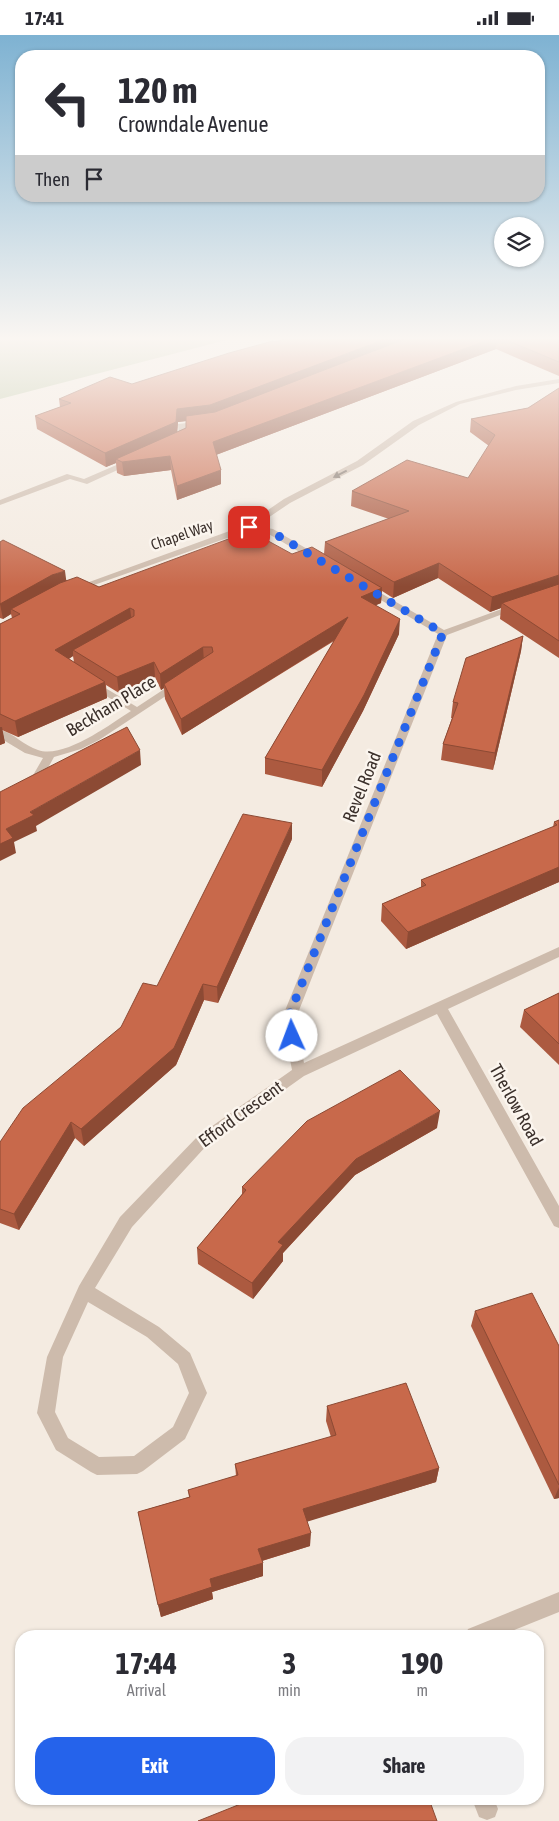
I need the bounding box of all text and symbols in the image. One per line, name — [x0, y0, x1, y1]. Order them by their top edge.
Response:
text: 17:41 — [25, 7, 64, 29]
icon: left — [35, 70, 100, 135]
text: 120 m — [118, 70, 197, 110]
text: Crowndale Avenue — [118, 111, 268, 137]
icon: arrive — [80, 165, 108, 193]
text: Then — [35, 168, 70, 190]
map controls — [494, 217, 544, 267]
button: layers — [494, 217, 544, 267]
one-way arrow — [333, 470, 347, 478]
pin — [228, 506, 270, 548]
icon: arrive — [235, 513, 263, 541]
street label: Chapel Way — [149, 516, 215, 553]
street label: Beckham Place — [62, 671, 159, 740]
street label: Revel Road — [338, 749, 385, 825]
position arrow — [265, 1009, 317, 1061]
street label: Therlow Road — [485, 1060, 547, 1149]
street label: Efford Crescent — [195, 1076, 287, 1151]
text: 17:44 — [115, 1646, 177, 1680]
text: 3 — [282, 1646, 296, 1680]
text: 190 — [401, 1646, 443, 1680]
text: Arrival — [127, 1681, 166, 1699]
text: min — [278, 1681, 301, 1699]
text: m — [417, 1681, 428, 1699]
button: Exit — [35, 1737, 275, 1795]
button: Share — [285, 1737, 524, 1795]

